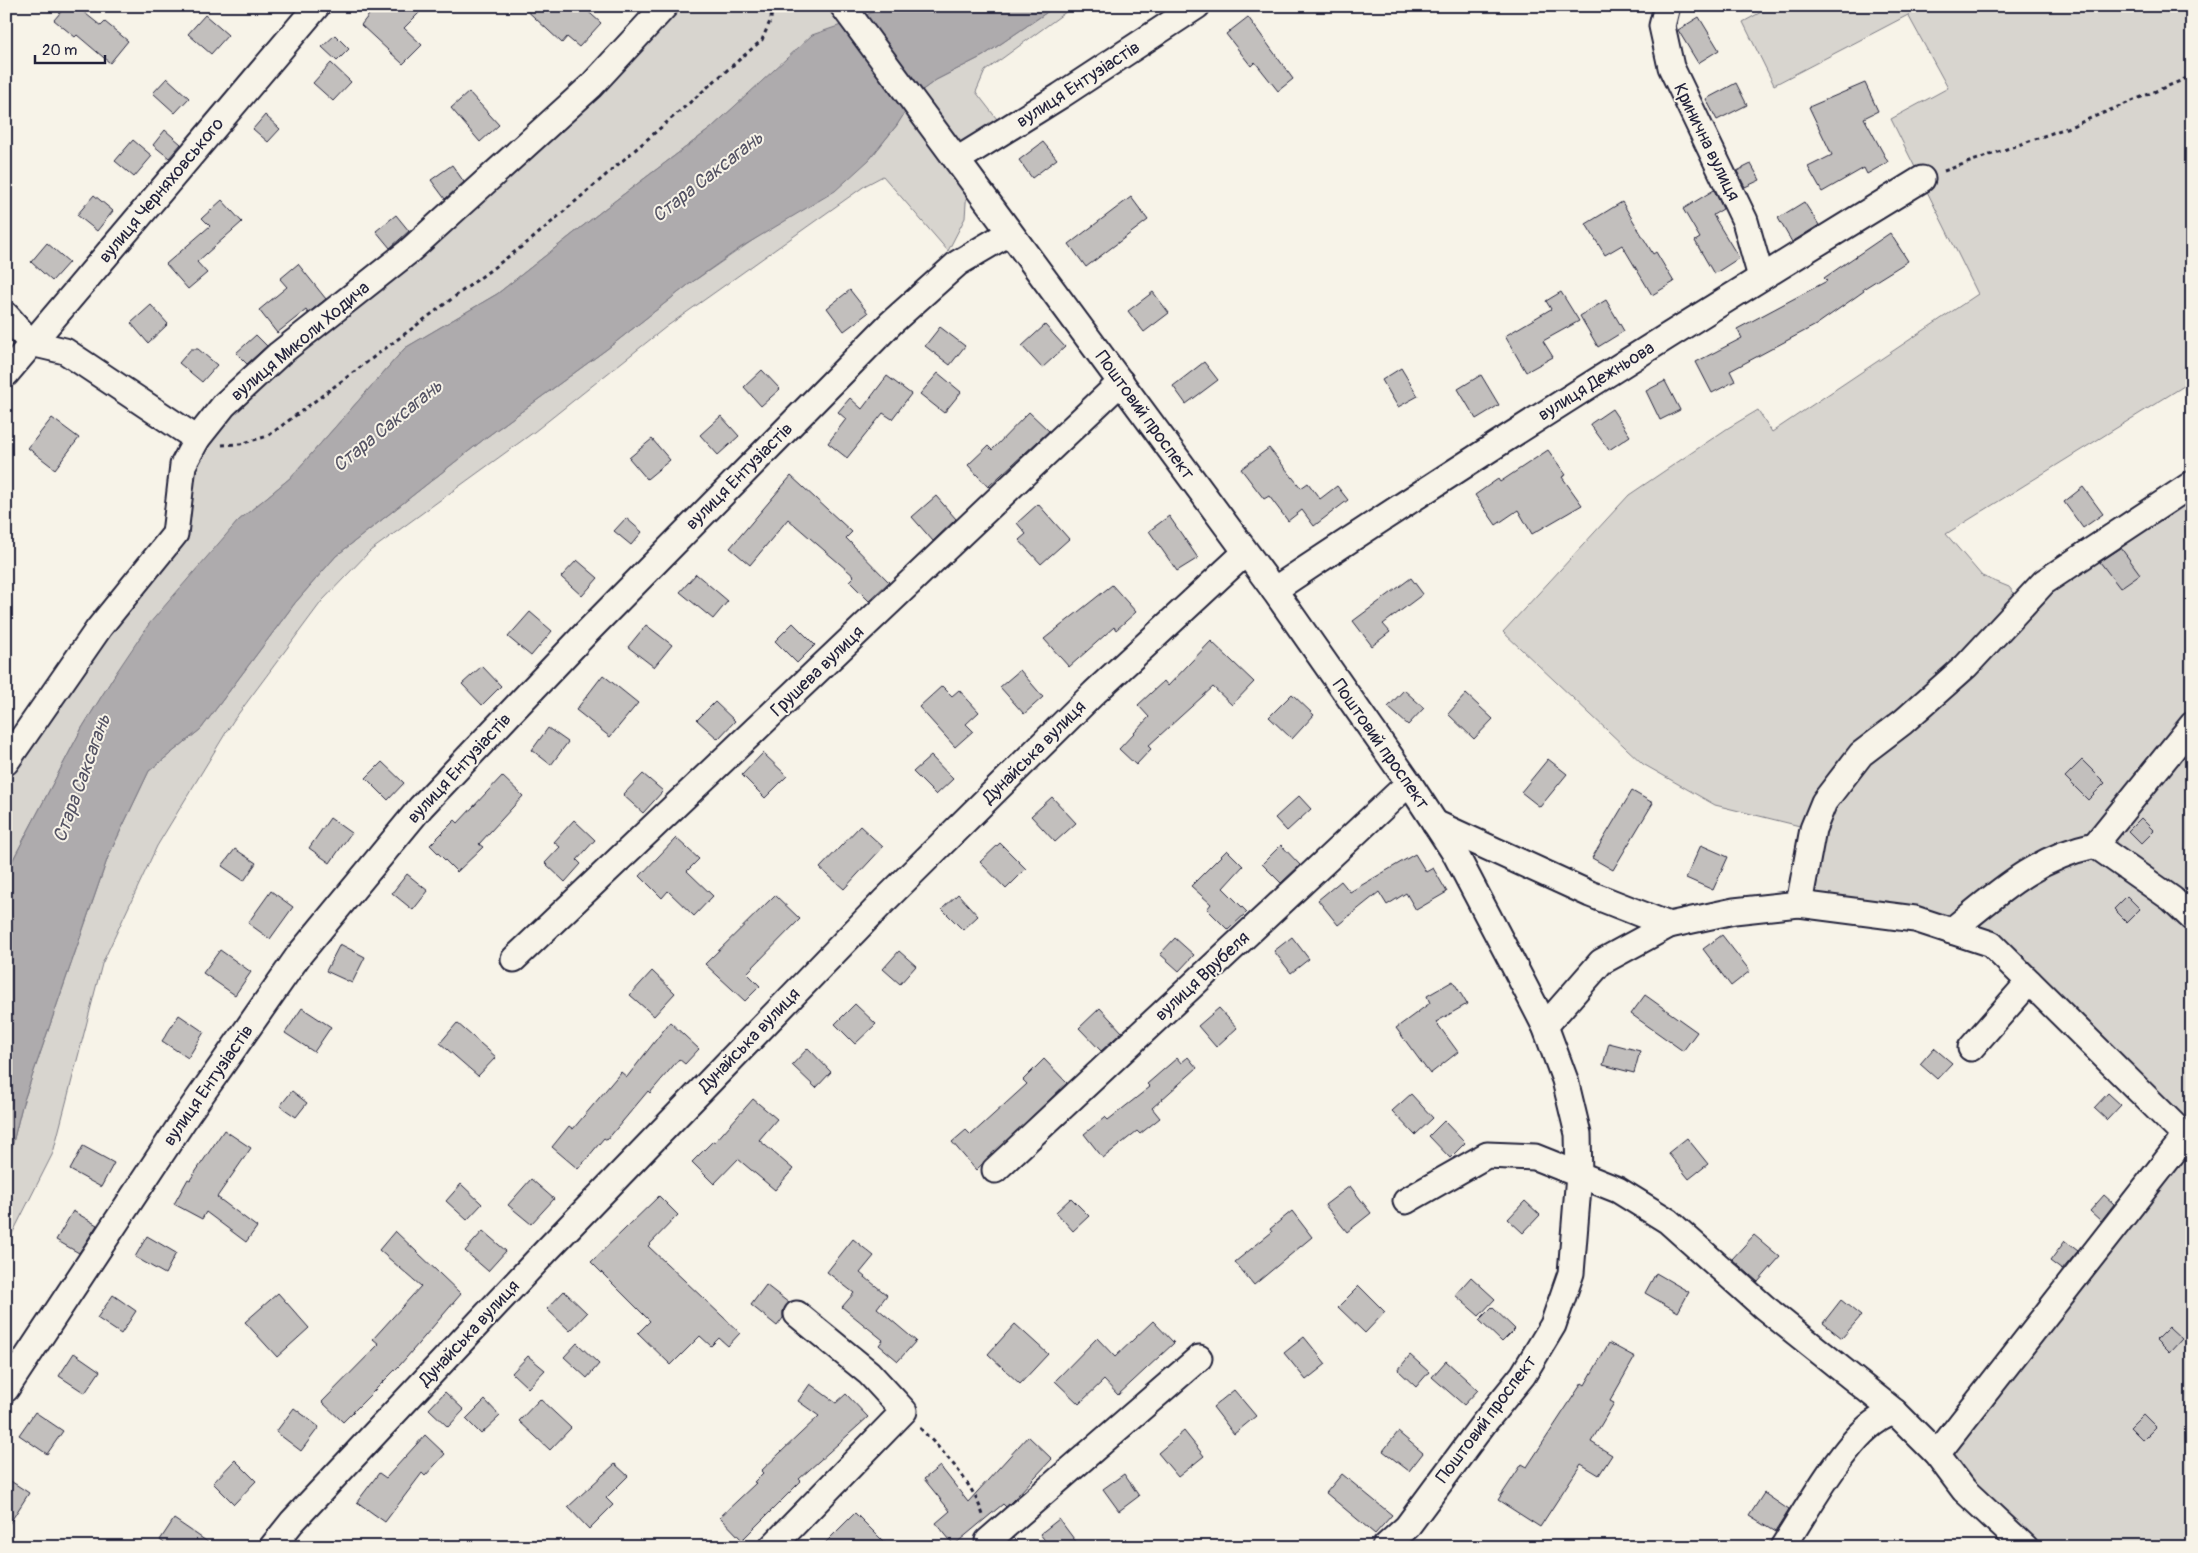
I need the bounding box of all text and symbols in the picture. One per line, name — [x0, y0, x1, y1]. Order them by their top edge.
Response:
scale bar — [35, 32, 105, 64]
street label: вулиця Ентузіастів — [1012, 36, 1144, 133]
text: 20 m — [42, 41, 77, 60]
street label: Кринична вулиця — [1668, 80, 1745, 205]
street label: вулиця Черняховського — [94, 113, 229, 268]
water label: Стара Саксагань — [647, 126, 768, 228]
street label: вулиця Миколи Ходича — [226, 276, 375, 406]
street label: вулиця Дежньова — [1534, 336, 1659, 426]
street label: Поштовий проспект — [1090, 346, 1199, 484]
water label: Стара Саксагань — [328, 374, 448, 477]
street label: вулиця Ентузіастів — [681, 418, 798, 535]
street label: Грушева вулиця — [766, 621, 869, 722]
street label: Поштовий проспект — [1327, 675, 1434, 814]
street label: Дунайська вулиця — [977, 696, 1091, 810]
street label: вулиця Ентузіастів — [402, 708, 516, 828]
water label: Стара Саксагань — [48, 711, 116, 846]
street label: вулиця Врубеля — [1150, 927, 1254, 1026]
street label: Дунайська вулиця — [693, 983, 805, 1098]
street label: вулиця Ентузіастів — [158, 1020, 259, 1150]
street label: Дунайська вулиця — [413, 1275, 525, 1392]
street label: Поштовий проспект — [1431, 1351, 1542, 1488]

